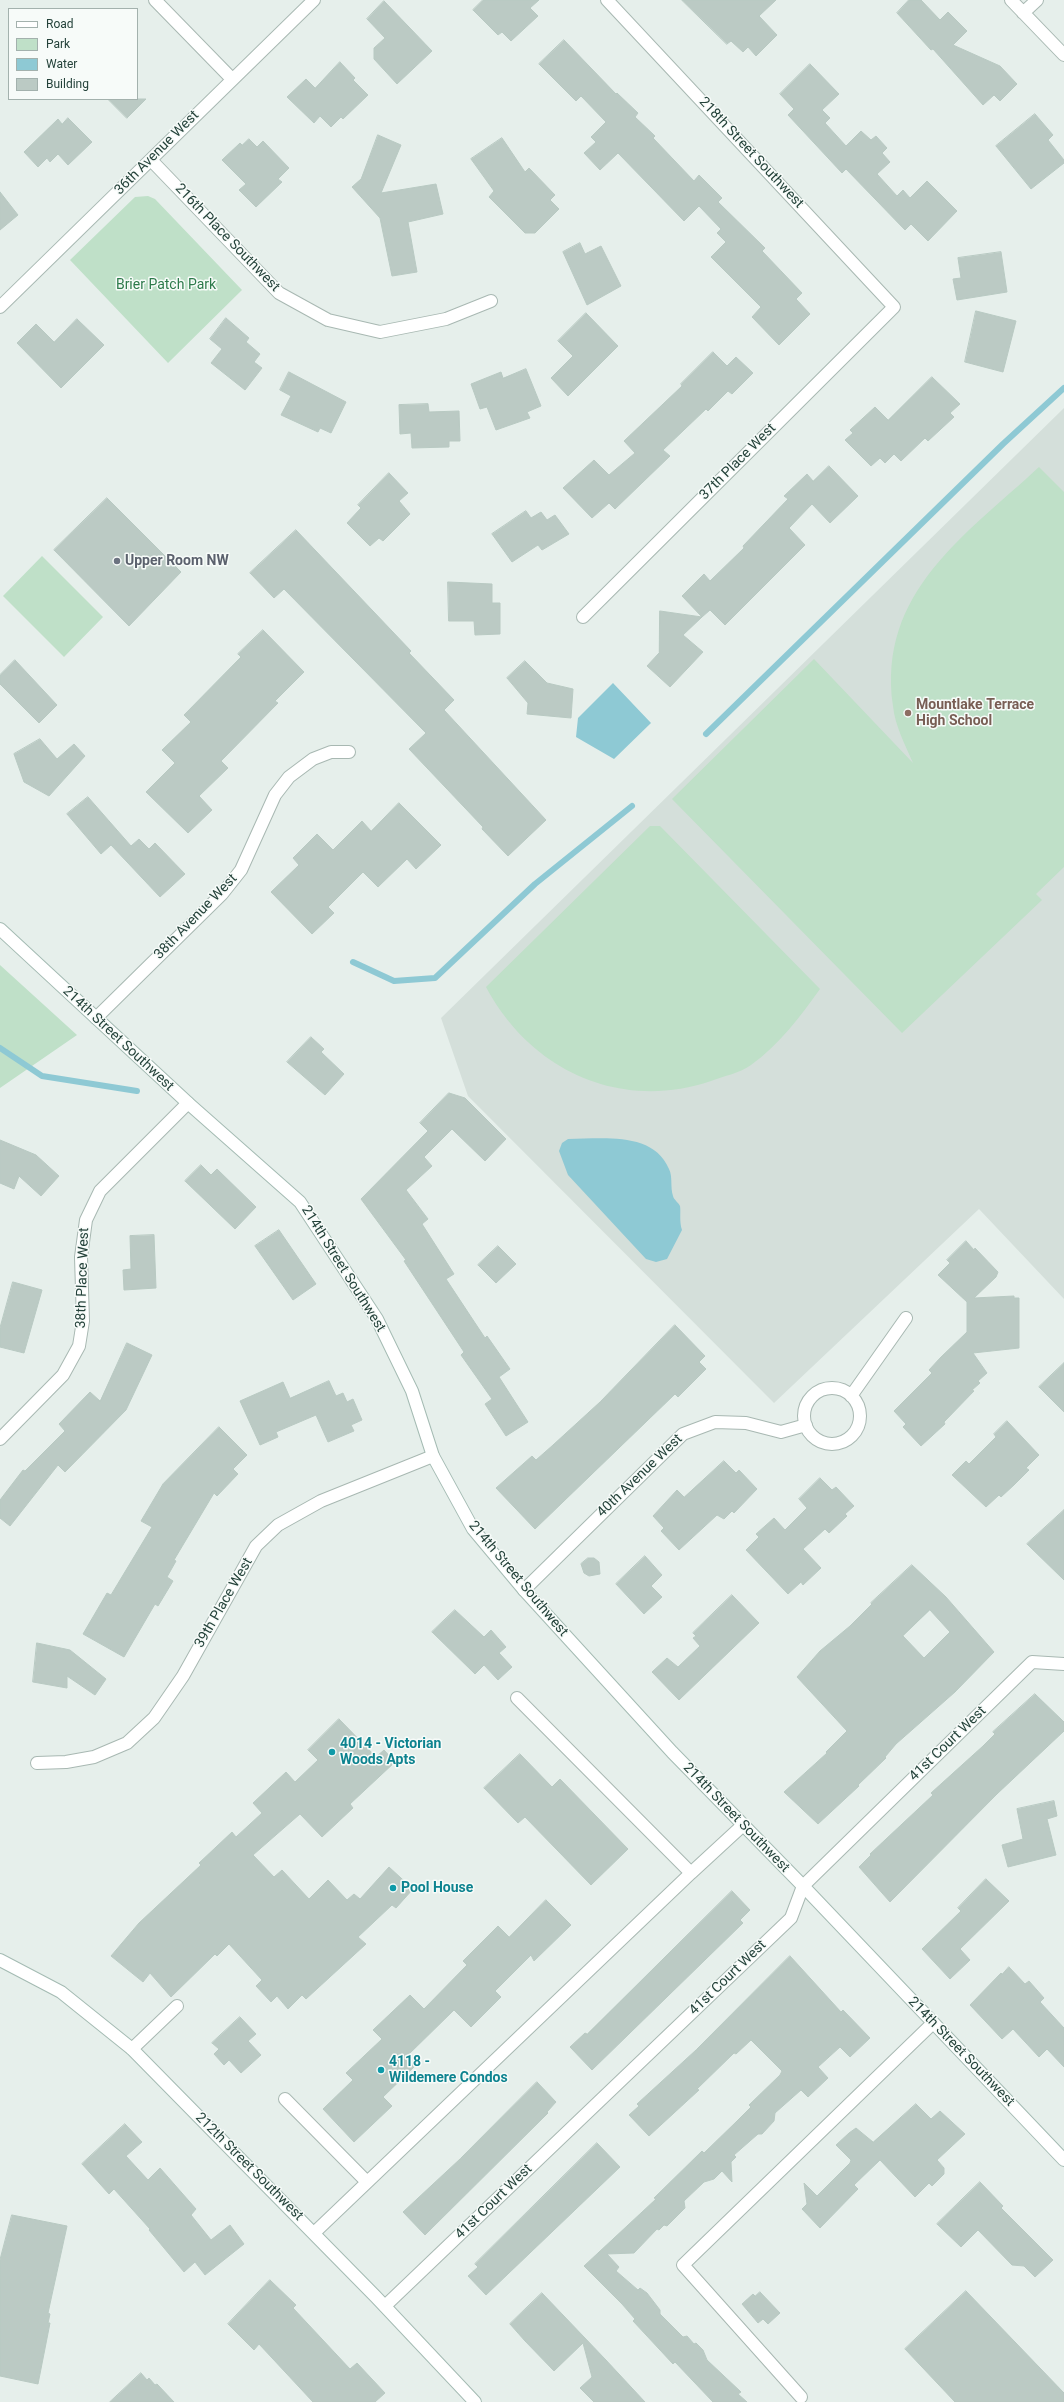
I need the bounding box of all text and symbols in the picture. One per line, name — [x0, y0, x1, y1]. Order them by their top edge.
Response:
legend — [8, 8, 138, 100]
text: Road — [46, 17, 74, 31]
text: Park — [46, 37, 70, 51]
text: Water — [46, 57, 77, 71]
text: Building — [46, 77, 89, 91]
street label: 218th Street Southwest — [695, 94, 807, 212]
street label: 36th Avenue West — [111, 107, 203, 199]
street label: 216th Place Southwest — [171, 181, 283, 295]
park label: Brier Patch Park — [116, 277, 216, 293]
street label: 37th Place West — [696, 420, 780, 504]
place label: Upper Room NW — [125, 553, 229, 569]
marker: Upper Room NW — [112, 556, 122, 566]
place label: Mountlake Terrace High School — [916, 697, 1034, 730]
marker: Mountlake Terrace High School — [903, 708, 913, 718]
street label: 38th Avenue West — [151, 871, 241, 963]
street label: 214th Street Southwest — [59, 983, 177, 1095]
street label: 214th Street Southwest — [297, 1203, 389, 1335]
street label: 38th Place West — [73, 1227, 93, 1329]
street label: 40th Avenue West — [594, 1431, 686, 1521]
street label: 214th Street Southwest — [465, 1518, 571, 1640]
street label: 39th Place West — [191, 1555, 257, 1651]
street label: 41st Court West — [906, 1703, 990, 1785]
place label: 4014 - Victorian Woods Apts — [340, 1736, 441, 1768]
marker: 4014 - Victorian Woods Apts — [327, 1747, 337, 1757]
street label: 214th Street Southwest — [679, 1760, 793, 1876]
place label: Pool House — [401, 1880, 473, 1896]
marker: Pool House — [388, 1883, 398, 1893]
street label: 41st Court West — [686, 1937, 770, 2019]
street label: 214th Street Southwest — [904, 1994, 1018, 2110]
place label: 4118 - Wildemere Condos — [389, 2054, 508, 2086]
marker: 4118 - Wildemere Condos — [376, 2065, 386, 2075]
street label: 212th Street Southwest — [192, 2110, 306, 2224]
street label: 41st Court West — [452, 2161, 536, 2243]

